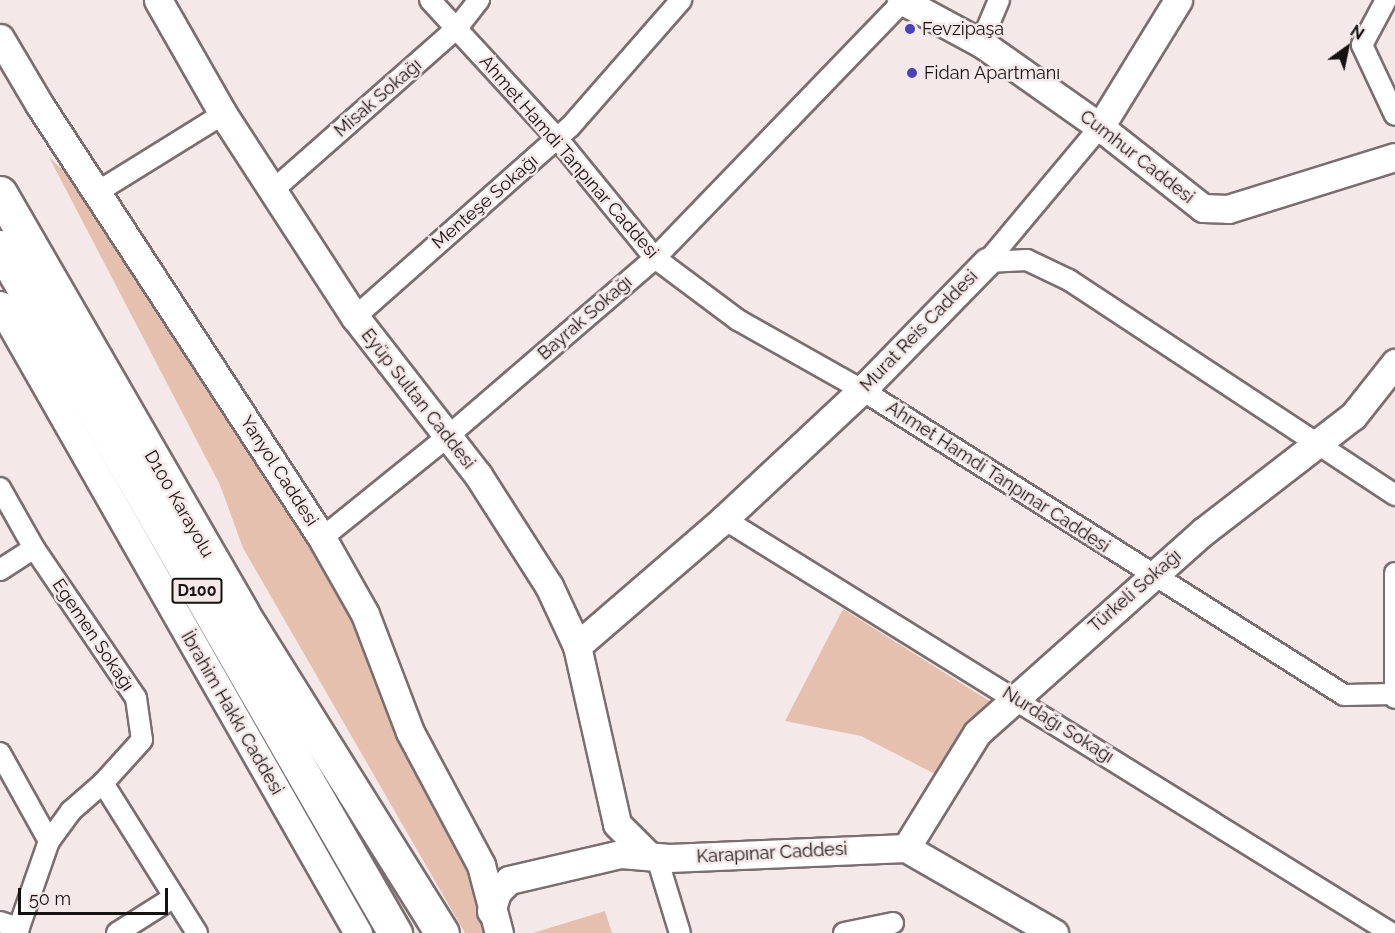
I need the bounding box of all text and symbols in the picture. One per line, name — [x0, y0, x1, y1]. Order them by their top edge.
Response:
place label: Fevzipaşa — [922, 18, 1004, 40]
north arrow — [1317, 18, 1377, 78]
text: N — [1347, 21, 1367, 44]
marker: Fevzipaşa — [903, 22, 917, 36]
street label: Ahmet Hamdi Tanpınar Caddesi — [475, 51, 663, 263]
street label: Misak Sokağı — [330, 54, 426, 142]
place label: Fidan Apartmanı — [924, 62, 1061, 84]
marker: Fidan Apartmanı — [905, 66, 919, 80]
street label: Cumhur Caddesi — [1075, 106, 1199, 208]
street label: Menteşe Sokağı — [428, 150, 542, 254]
street label: Murat Reis Caddesi — [856, 266, 982, 396]
street label: Bayrak Sokağı — [534, 271, 636, 365]
street label: Eyüp Sultan Caddesi — [357, 325, 479, 473]
street label: Ahmet Hamdi Tanpınar Caddesi — [882, 396, 1114, 558]
street label: Yanyol Caddesi — [235, 412, 323, 530]
street label: D100 Karayolu — [140, 447, 218, 561]
street label: Türkeli Sokağı — [1084, 545, 1186, 637]
street label: Egemen Sokağı — [48, 575, 138, 695]
road number: D100 — [170, 578, 224, 604]
street label: İbrahim Hakkı Caddesi — [176, 627, 288, 799]
street label: Nurdağı Sokağı — [998, 682, 1118, 768]
street label: Karapınar Caddesi — [696, 838, 848, 868]
scale bar — [21, 876, 171, 914]
text: 50 m — [29, 888, 71, 909]

